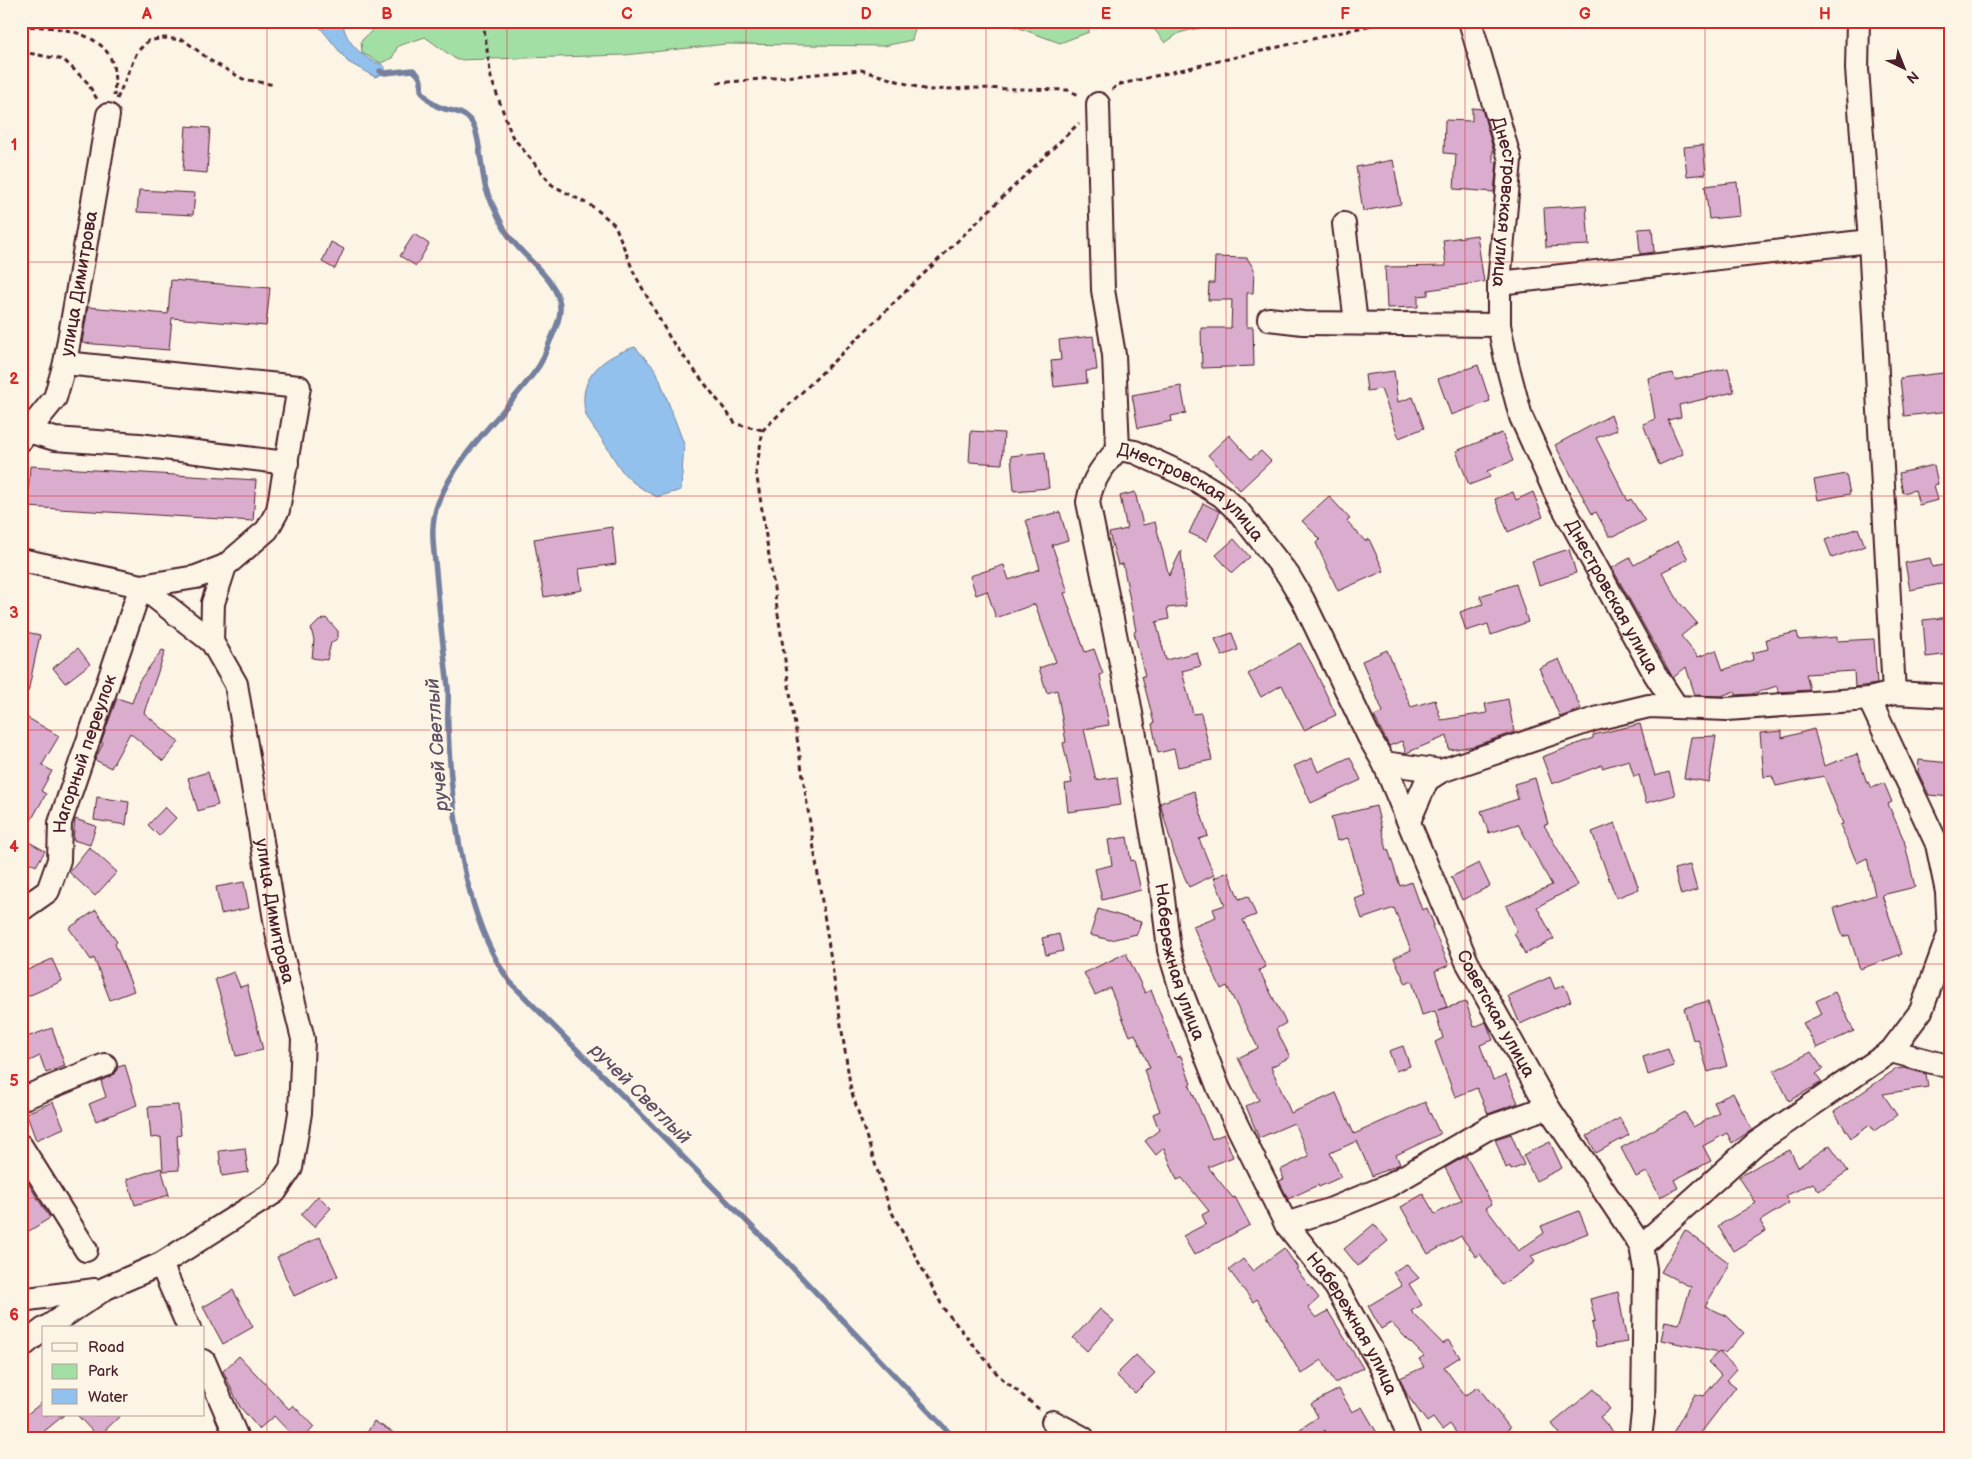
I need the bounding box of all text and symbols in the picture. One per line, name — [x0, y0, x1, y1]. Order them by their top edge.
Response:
text: A — [141, 5, 152, 24]
text: B — [381, 5, 393, 24]
text: C — [621, 5, 633, 24]
text: D — [860, 5, 872, 24]
text: E — [1101, 5, 1111, 24]
text: F — [1340, 5, 1350, 24]
text: G — [1579, 5, 1591, 24]
text: H — [1819, 5, 1831, 24]
north arrow — [1880, 42, 1930, 92]
text: N — [1903, 67, 1922, 87]
street label: Днестровская улица — [1487, 114, 1520, 288]
text: 1 — [11, 136, 17, 155]
street label: улица Димитрова — [56, 209, 102, 358]
text: 2 — [9, 370, 19, 389]
street label: Днестровская улица — [1116, 439, 1268, 546]
street label: Днестровская улица — [1561, 516, 1663, 677]
text: 3 — [9, 604, 19, 623]
street label: Нагорный переулок — [50, 671, 121, 834]
water label: ручей Светлый — [421, 677, 454, 813]
street label: улица Димитрова — [251, 837, 299, 986]
text: 4 — [9, 838, 19, 857]
street label: Набережная улица — [1150, 881, 1209, 1044]
street label: Советская улица — [1452, 947, 1539, 1081]
water label: ручей Светлый — [584, 1038, 695, 1149]
text: 5 — [9, 1072, 19, 1091]
street label: Набережная улица — [1302, 1248, 1402, 1398]
text: 6 — [9, 1306, 19, 1325]
legend — [42, 1326, 205, 1416]
text: Road — [88, 1338, 124, 1357]
text: Park — [88, 1362, 119, 1381]
text: Water — [88, 1388, 128, 1407]

